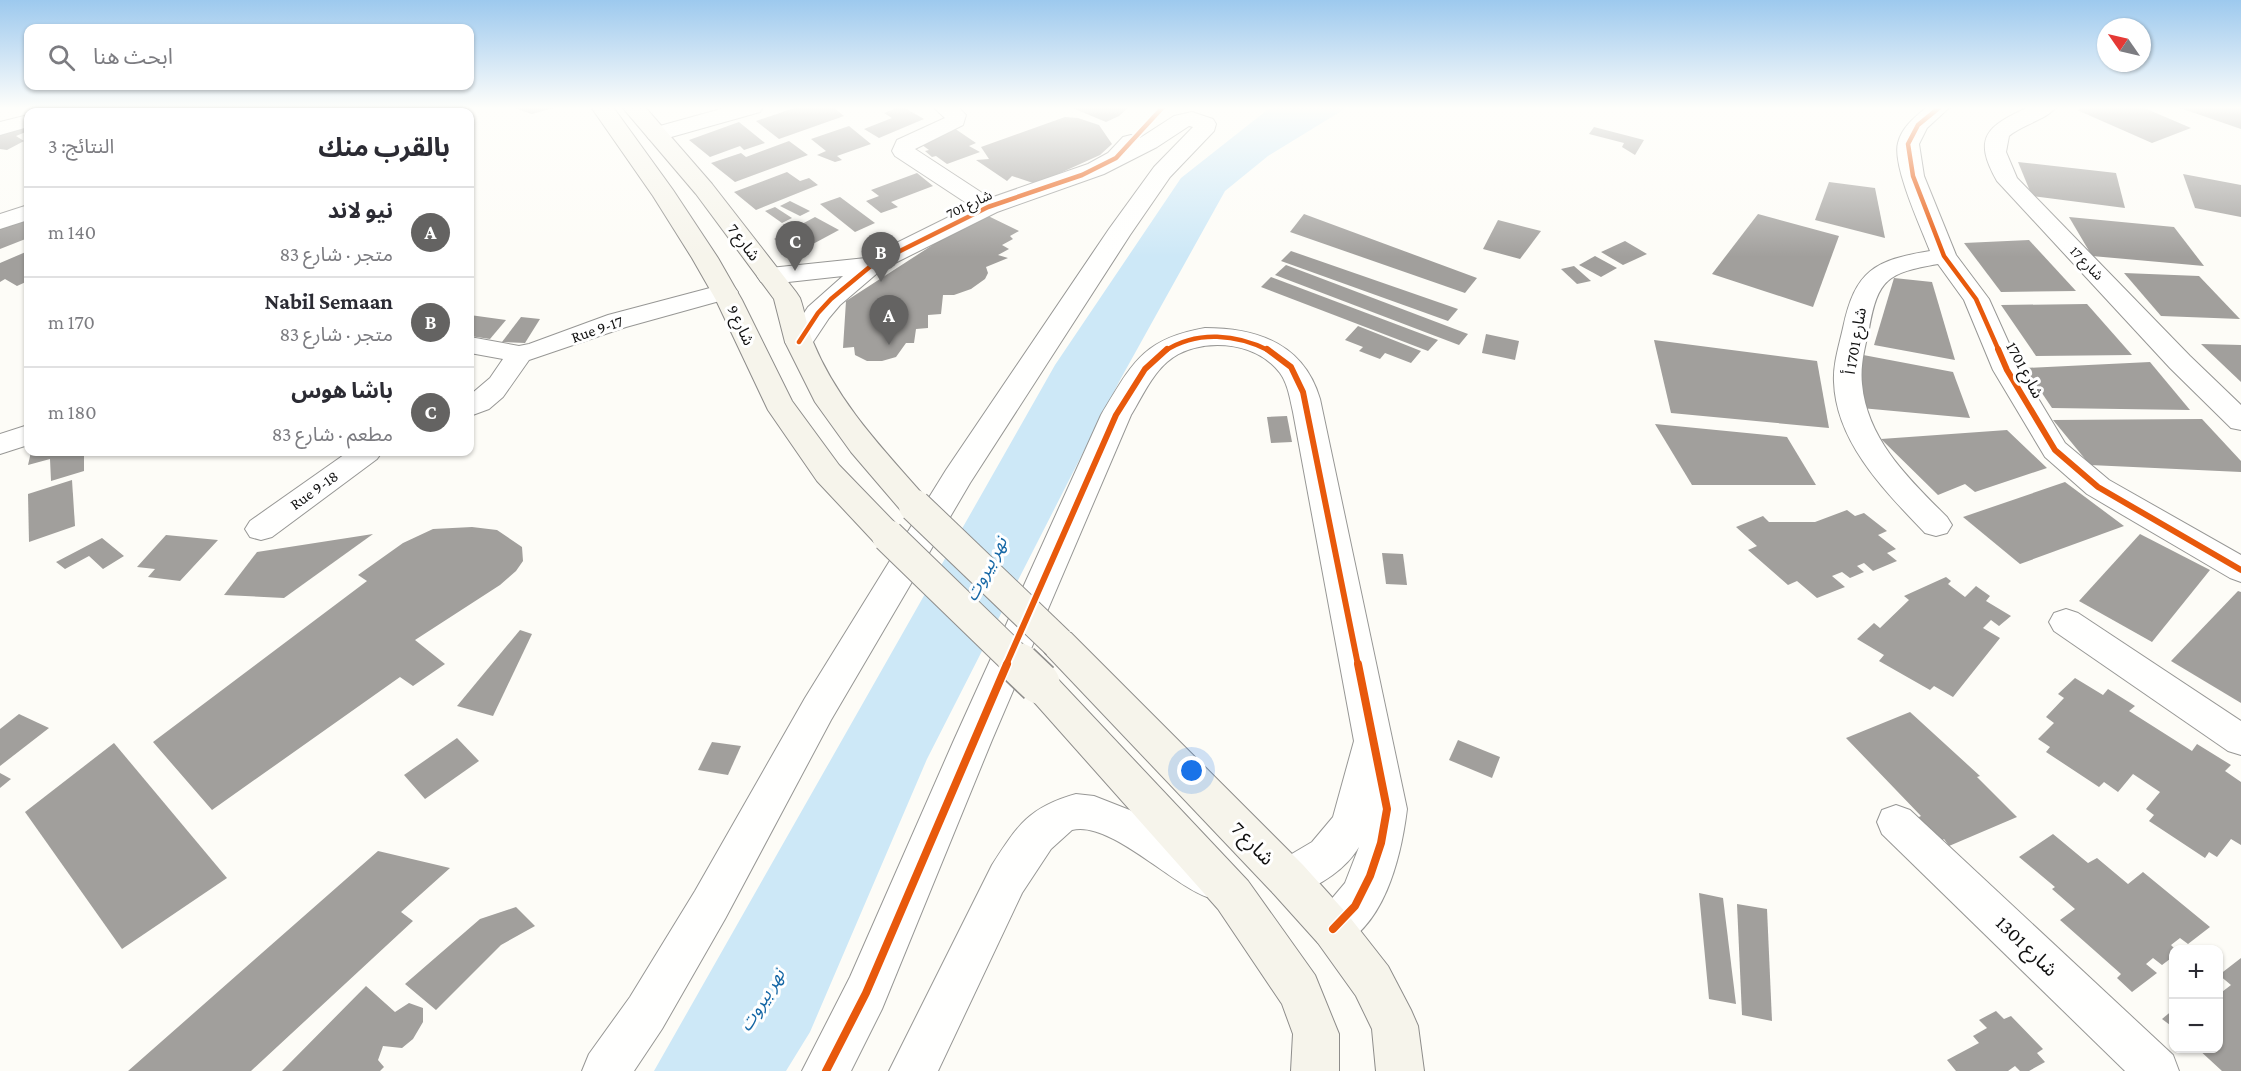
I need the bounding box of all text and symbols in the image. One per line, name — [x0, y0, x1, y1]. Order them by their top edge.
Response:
north arrow — [2097, 18, 2151, 72]
search box — [24, 24, 474, 90]
icon: search — [45, 41, 78, 74]
text: ابحث هنا — [93, 44, 173, 69]
text: بالقرب منك — [318, 133, 450, 162]
text: النتائج: 3 — [48, 135, 114, 157]
street label: شارع 701 — [944, 186, 996, 224]
text: نيو لاند — [328, 198, 393, 223]
street label: شارع 7 — [722, 220, 763, 266]
text: 140 m — [48, 221, 96, 243]
text: A — [425, 221, 436, 243]
pin: C — [776, 222, 814, 271]
pin: B — [862, 232, 900, 282]
text: متجر · شارع 83 — [280, 243, 393, 265]
street label: شارع 17 — [2065, 243, 2107, 285]
text: Nabil Semaan — [265, 289, 393, 314]
pin: A — [870, 296, 908, 345]
street label: شارع 9 — [721, 302, 758, 349]
street label: شارع 1701 أ — [1840, 306, 1873, 377]
text: 170 m — [48, 311, 95, 333]
text: B — [425, 311, 436, 333]
street label: Rue 9-17 — [569, 312, 626, 346]
text: متجر · شارع 83 — [280, 323, 393, 345]
street label: شارع 1701 — [2000, 339, 2047, 403]
text: باشا هوس — [291, 378, 393, 403]
text: 180 m — [48, 401, 97, 423]
text: C — [424, 401, 437, 423]
text: مطعم · شارع 83 — [272, 423, 393, 445]
street label: Rue 9-18 — [287, 467, 341, 513]
water label: نهر بيروت — [961, 532, 1013, 605]
your location — [1177, 756, 1206, 785]
street label: شارع 7 — [1224, 817, 1279, 872]
street label: شارع 1301 — [1989, 911, 2062, 983]
map controls — [2169, 945, 2223, 1053]
button: + — [2169, 945, 2223, 999]
water label: نهر بيروت — [735, 964, 791, 1035]
button: − — [2169, 999, 2223, 1053]

